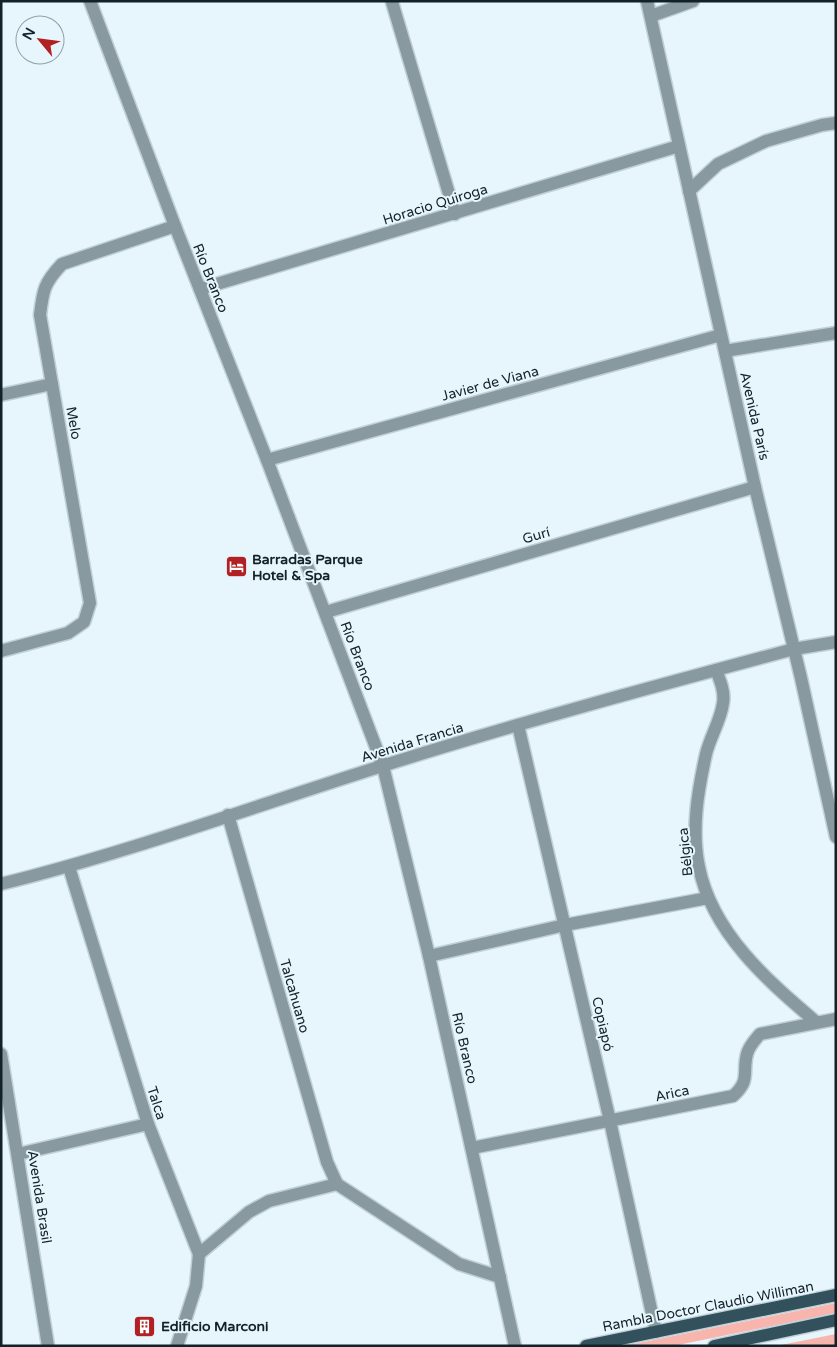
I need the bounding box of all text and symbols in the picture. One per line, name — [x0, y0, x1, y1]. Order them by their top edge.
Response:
north arrow — [15, 15, 65, 65]
text: N — [19, 25, 39, 43]
street label: Horacio Quiroga — [381, 180, 490, 229]
street label: Río Branco — [189, 241, 232, 315]
street label: Javier de Viana — [440, 362, 541, 405]
street label: Avenida París — [736, 370, 773, 462]
street label: Melo — [62, 405, 85, 441]
street label: Gurí — [520, 523, 552, 548]
place label: Barradas Parque Hotel & Spa — [252, 551, 363, 584]
hotel icon: Barradas Parque Hotel & Spa — [224, 555, 248, 579]
street label: Río Branco — [337, 619, 379, 693]
street label: Avenida Francia — [359, 719, 465, 766]
street label: Bélgica — [674, 827, 696, 877]
street label: Talcahuano — [276, 957, 313, 1035]
street label: Copiapó — [588, 995, 617, 1053]
street label: Río Branco — [448, 1011, 481, 1086]
street label: Arica — [653, 1082, 691, 1105]
street label: Talca — [143, 1084, 170, 1122]
street label: Avenida Brasil — [24, 1149, 55, 1245]
street label: Rambla Doctor Claudio Williman — [601, 1278, 815, 1335]
building icon: Edificio Marconi — [133, 1314, 157, 1338]
place label: Edificio Marconi — [161, 1318, 269, 1335]

